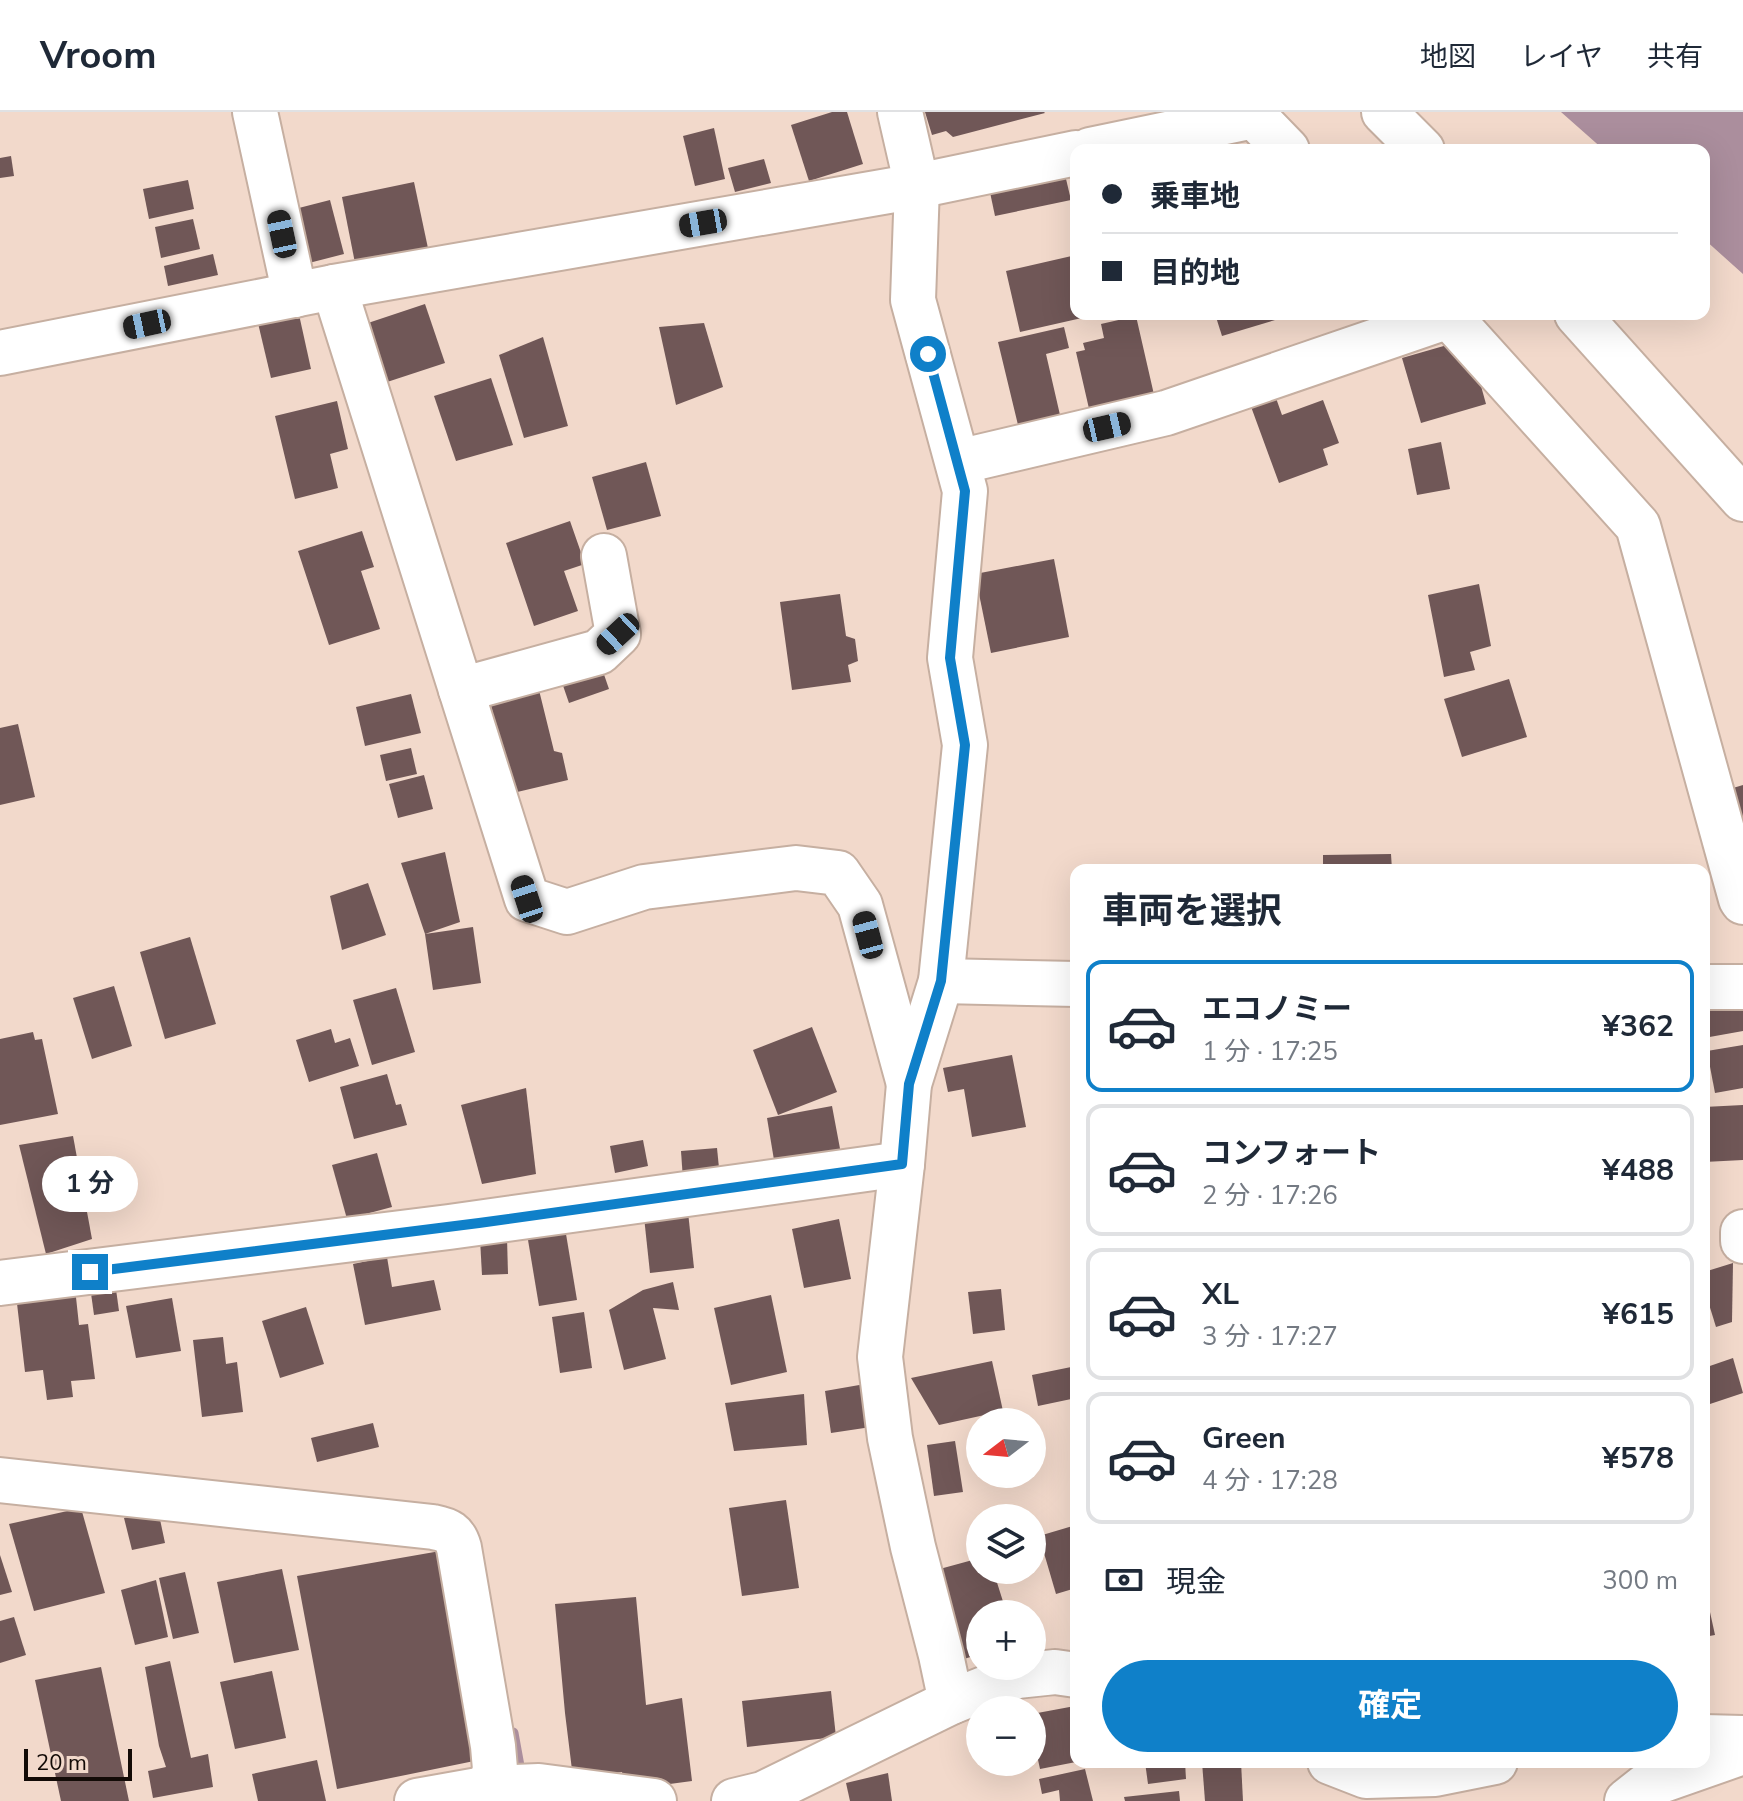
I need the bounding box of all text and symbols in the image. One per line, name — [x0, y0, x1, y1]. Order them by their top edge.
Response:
text: Vroom — [40, 30, 157, 81]
text: 地図 — [1420, 38, 1476, 76]
text: レイヤ — [1520, 38, 1603, 76]
text: 共有 — [1647, 38, 1703, 76]
text: 乗車地 — [1150, 176, 1240, 217]
car — [677, 207, 729, 239]
car — [265, 208, 299, 260]
text: 目的地 — [1150, 253, 1240, 294]
car — [121, 307, 173, 341]
route start — [910, 336, 946, 372]
car — [1081, 410, 1133, 444]
car — [592, 609, 644, 659]
car — [508, 872, 546, 926]
text: 車両を選択 — [1102, 887, 1282, 936]
car — [850, 909, 886, 961]
text: エコノミー — [1202, 989, 1352, 1030]
icon: car — [1106, 990, 1178, 1062]
text: ¥362 — [1602, 1006, 1674, 1047]
text: 1 分 · 17:25 — [1202, 1034, 1338, 1069]
text: コンフォート — [1202, 1133, 1381, 1174]
icon: car — [1106, 1134, 1178, 1206]
text: ¥488 — [1602, 1150, 1674, 1191]
callout: 1 分 — [42, 1156, 138, 1212]
text: 1 分 — [66, 1166, 114, 1201]
text: 2 分 · 17:26 — [1202, 1178, 1338, 1213]
route end — [72, 1254, 108, 1290]
text: XL — [1202, 1274, 1239, 1315]
icon: car — [1106, 1278, 1178, 1350]
text: ¥615 — [1602, 1294, 1674, 1335]
text: 3 分 · 17:27 — [1202, 1319, 1338, 1354]
north arrow — [966, 1408, 1046, 1488]
map controls — [966, 1408, 1046, 1776]
text: Green — [1202, 1418, 1286, 1459]
icon: car — [1106, 1422, 1178, 1494]
text: ¥578 — [1602, 1438, 1674, 1479]
text: 4 分 · 17:28 — [1202, 1463, 1338, 1498]
button: layers — [966, 1504, 1046, 1584]
icon: cash — [1102, 1558, 1146, 1602]
text: 現金 — [1166, 1562, 1226, 1603]
text: 300 m — [1602, 1563, 1678, 1598]
button: + — [966, 1600, 1046, 1680]
button: 確定 — [1102, 1660, 1678, 1752]
button: − — [966, 1696, 1046, 1776]
scale bar — [24, 1745, 132, 1781]
text: 20 m — [36, 1748, 87, 1778]

